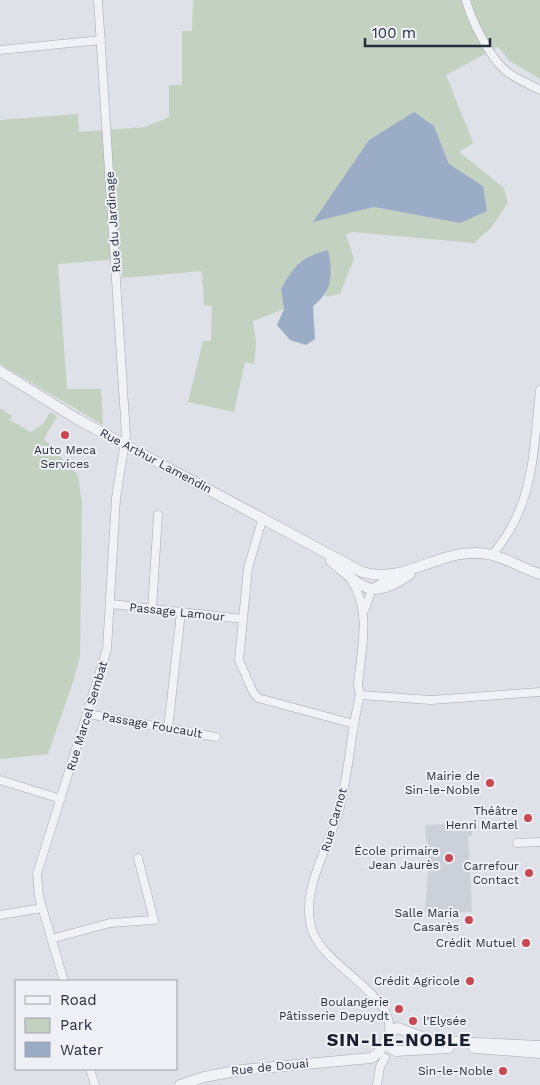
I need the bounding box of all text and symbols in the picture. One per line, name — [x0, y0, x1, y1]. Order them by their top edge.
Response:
scale bar — [365, 15, 490, 47]
text: 100 m — [372, 24, 416, 42]
street label: Rue du Jardinage — [102, 171, 124, 273]
street label: Rue Arthur Lamendin — [98, 426, 214, 496]
marker: Auto Meca Services — [59, 429, 71, 441]
place label: Auto Meca Services — [34, 443, 96, 471]
street label: Passage Lamour — [129, 600, 225, 624]
street label: Rue Marcel Sembat — [64, 659, 110, 773]
street label: Passage Foucault — [101, 709, 203, 741]
place label: Mairie de Sin-le-Noble — [405, 769, 480, 797]
marker: Mairie de Sin-le-Noble — [484, 777, 496, 789]
street label: Rue Carnot — [318, 786, 350, 854]
place label: Théâtre Henri Martel — [446, 804, 518, 832]
marker: Théâtre Henri Martel — [522, 812, 534, 824]
place label: École primaire Jean Jaurès — [354, 844, 439, 872]
marker: École primaire Jean Jaurès — [443, 852, 455, 864]
place label: Carrefour Contact — [463, 859, 519, 887]
marker: Carrefour Contact — [523, 867, 535, 879]
place label: Salle Maria Casarès — [394, 906, 459, 934]
marker: Salle Maria Casarès — [463, 914, 475, 926]
place label: Crédit Mutuel — [436, 936, 516, 950]
marker: Crédit Mutuel — [520, 937, 532, 949]
place label: Crédit Agricole — [374, 974, 460, 988]
marker: Crédit Agricole — [464, 975, 476, 987]
legend — [15, 980, 178, 1070]
text: Road — [60, 991, 97, 1009]
place label: Boulangerie Pâtisserie Depuydt — [279, 995, 389, 1023]
marker: Boulangerie Pâtisserie Depuydt — [393, 1003, 405, 1015]
place label: l'Elysée — [423, 1014, 467, 1028]
marker: l'Elysée — [407, 1015, 419, 1027]
text: Park — [60, 1016, 93, 1034]
district label: SIN-LE-NOBLE — [327, 1029, 471, 1050]
text: Water — [60, 1041, 103, 1059]
street label: Rue de Douai — [230, 1056, 310, 1078]
place label: Sin-le-Noble — [418, 1064, 493, 1078]
marker: Sin-le-Noble — [497, 1065, 509, 1077]

